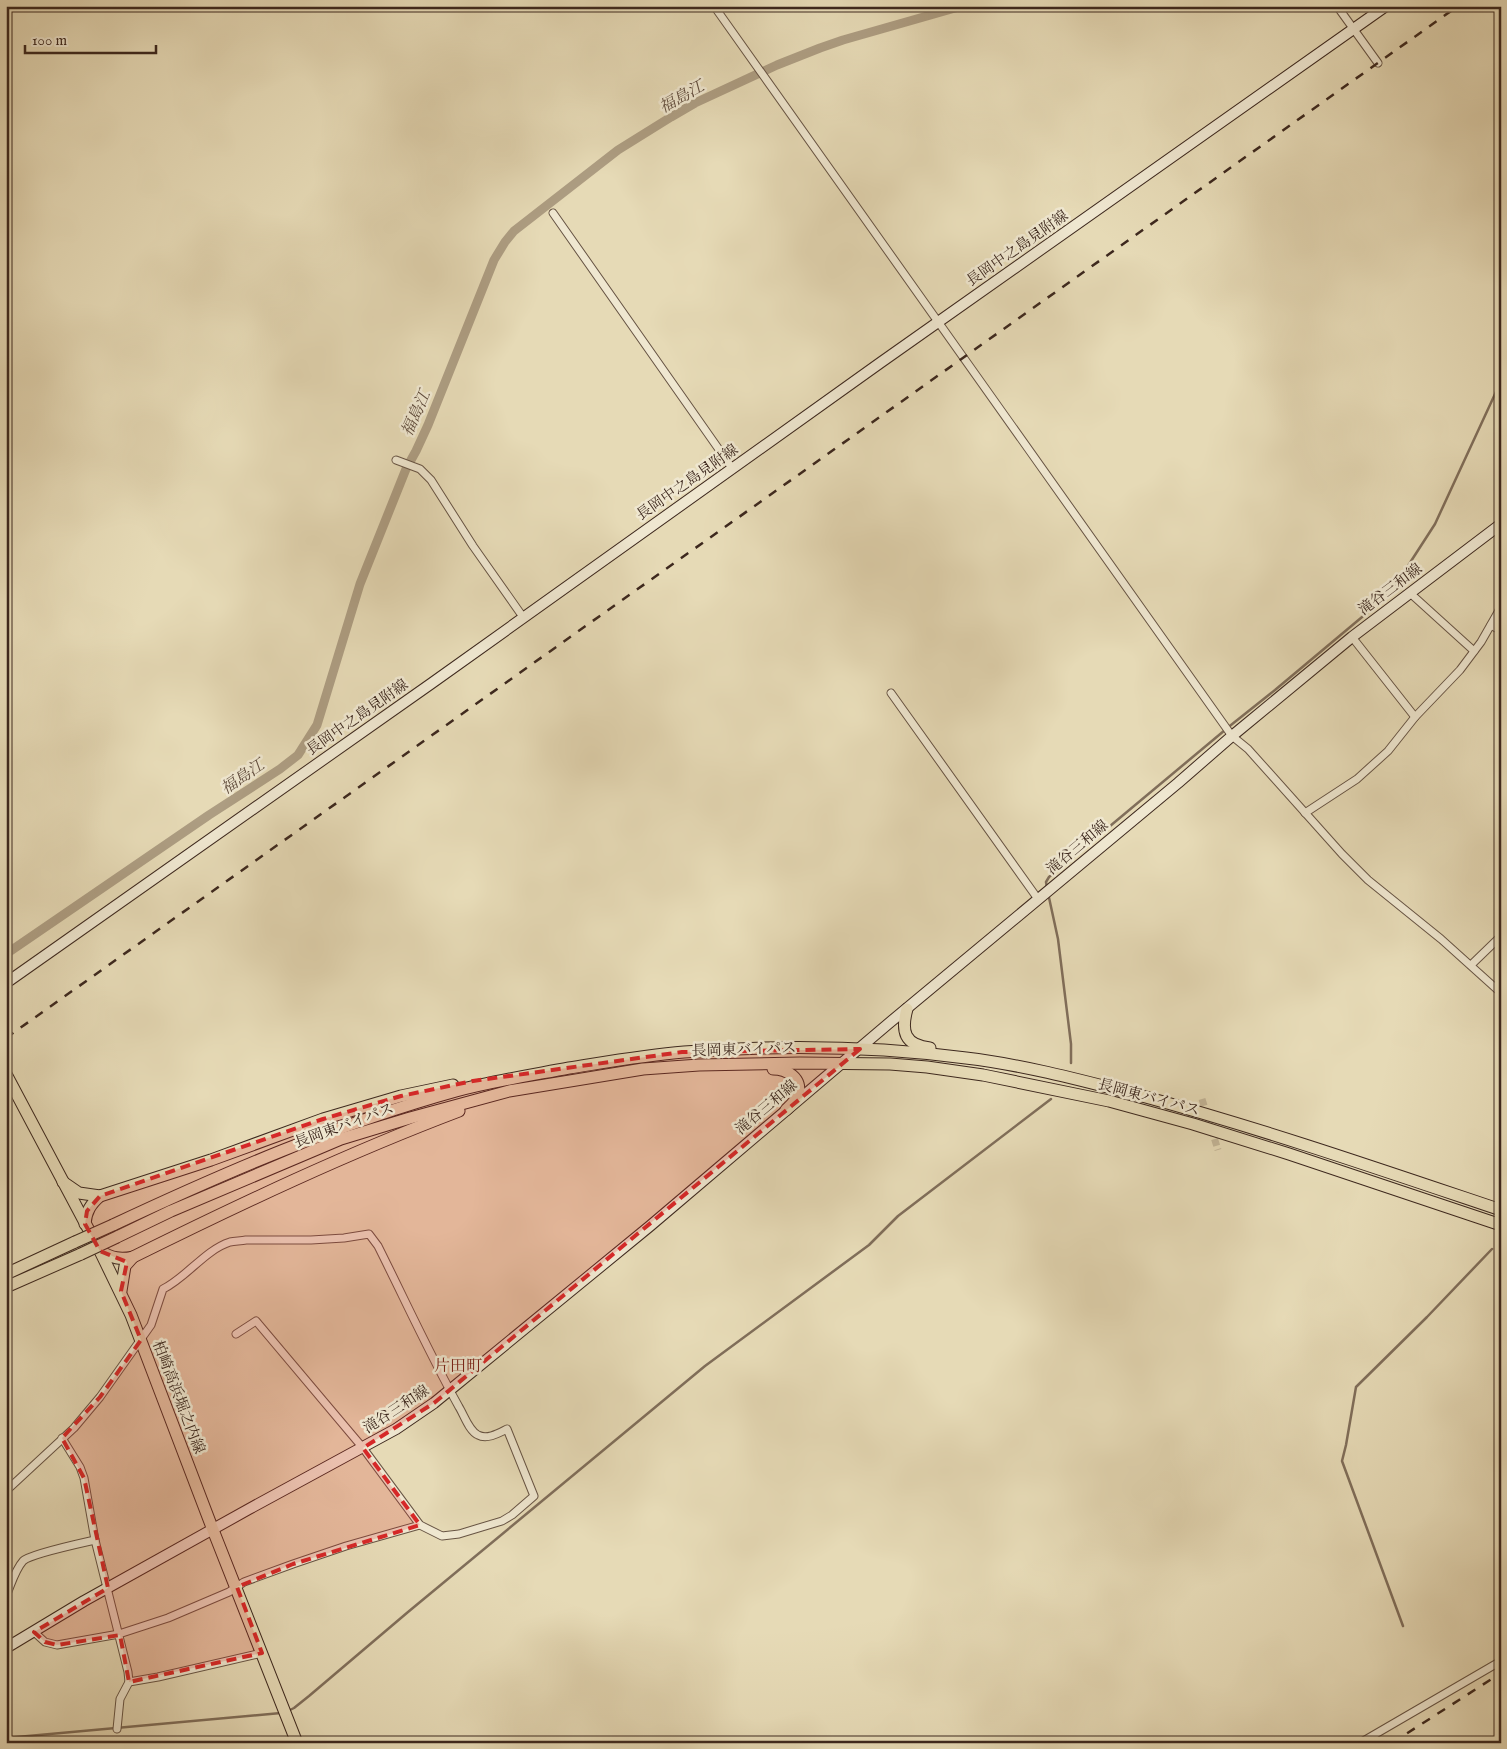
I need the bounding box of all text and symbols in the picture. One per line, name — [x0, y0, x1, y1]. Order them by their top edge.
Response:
scale bar — [25, 22, 156, 54]
text: 100 m — [32, 31, 68, 50]
water label: 福島江 — [656, 76, 710, 118]
street label: 長岡中之島見附線 — [963, 206, 1072, 291]
water label: 福島江 — [398, 386, 437, 440]
street label: 長岡中之島見附線 — [633, 440, 742, 525]
street label: 滝谷三和線 — [1355, 559, 1426, 620]
street label: 長岡中之島見附線 — [303, 675, 412, 760]
water label: 福島江 — [218, 755, 270, 799]
street label: 滝谷三和線 — [1042, 816, 1112, 879]
street label: 長岡東バイパス — [691, 1038, 797, 1061]
street label: 長岡東バイパス — [1096, 1075, 1202, 1120]
street label: 滝谷三和線 — [731, 1076, 801, 1139]
street label: 長岡東バイパス — [292, 1099, 397, 1152]
street label: 柏崎高浜堀之内線 — [148, 1338, 209, 1457]
district label: 片田町 — [434, 1357, 482, 1377]
street label: 滝谷三和線 — [360, 1381, 433, 1438]

